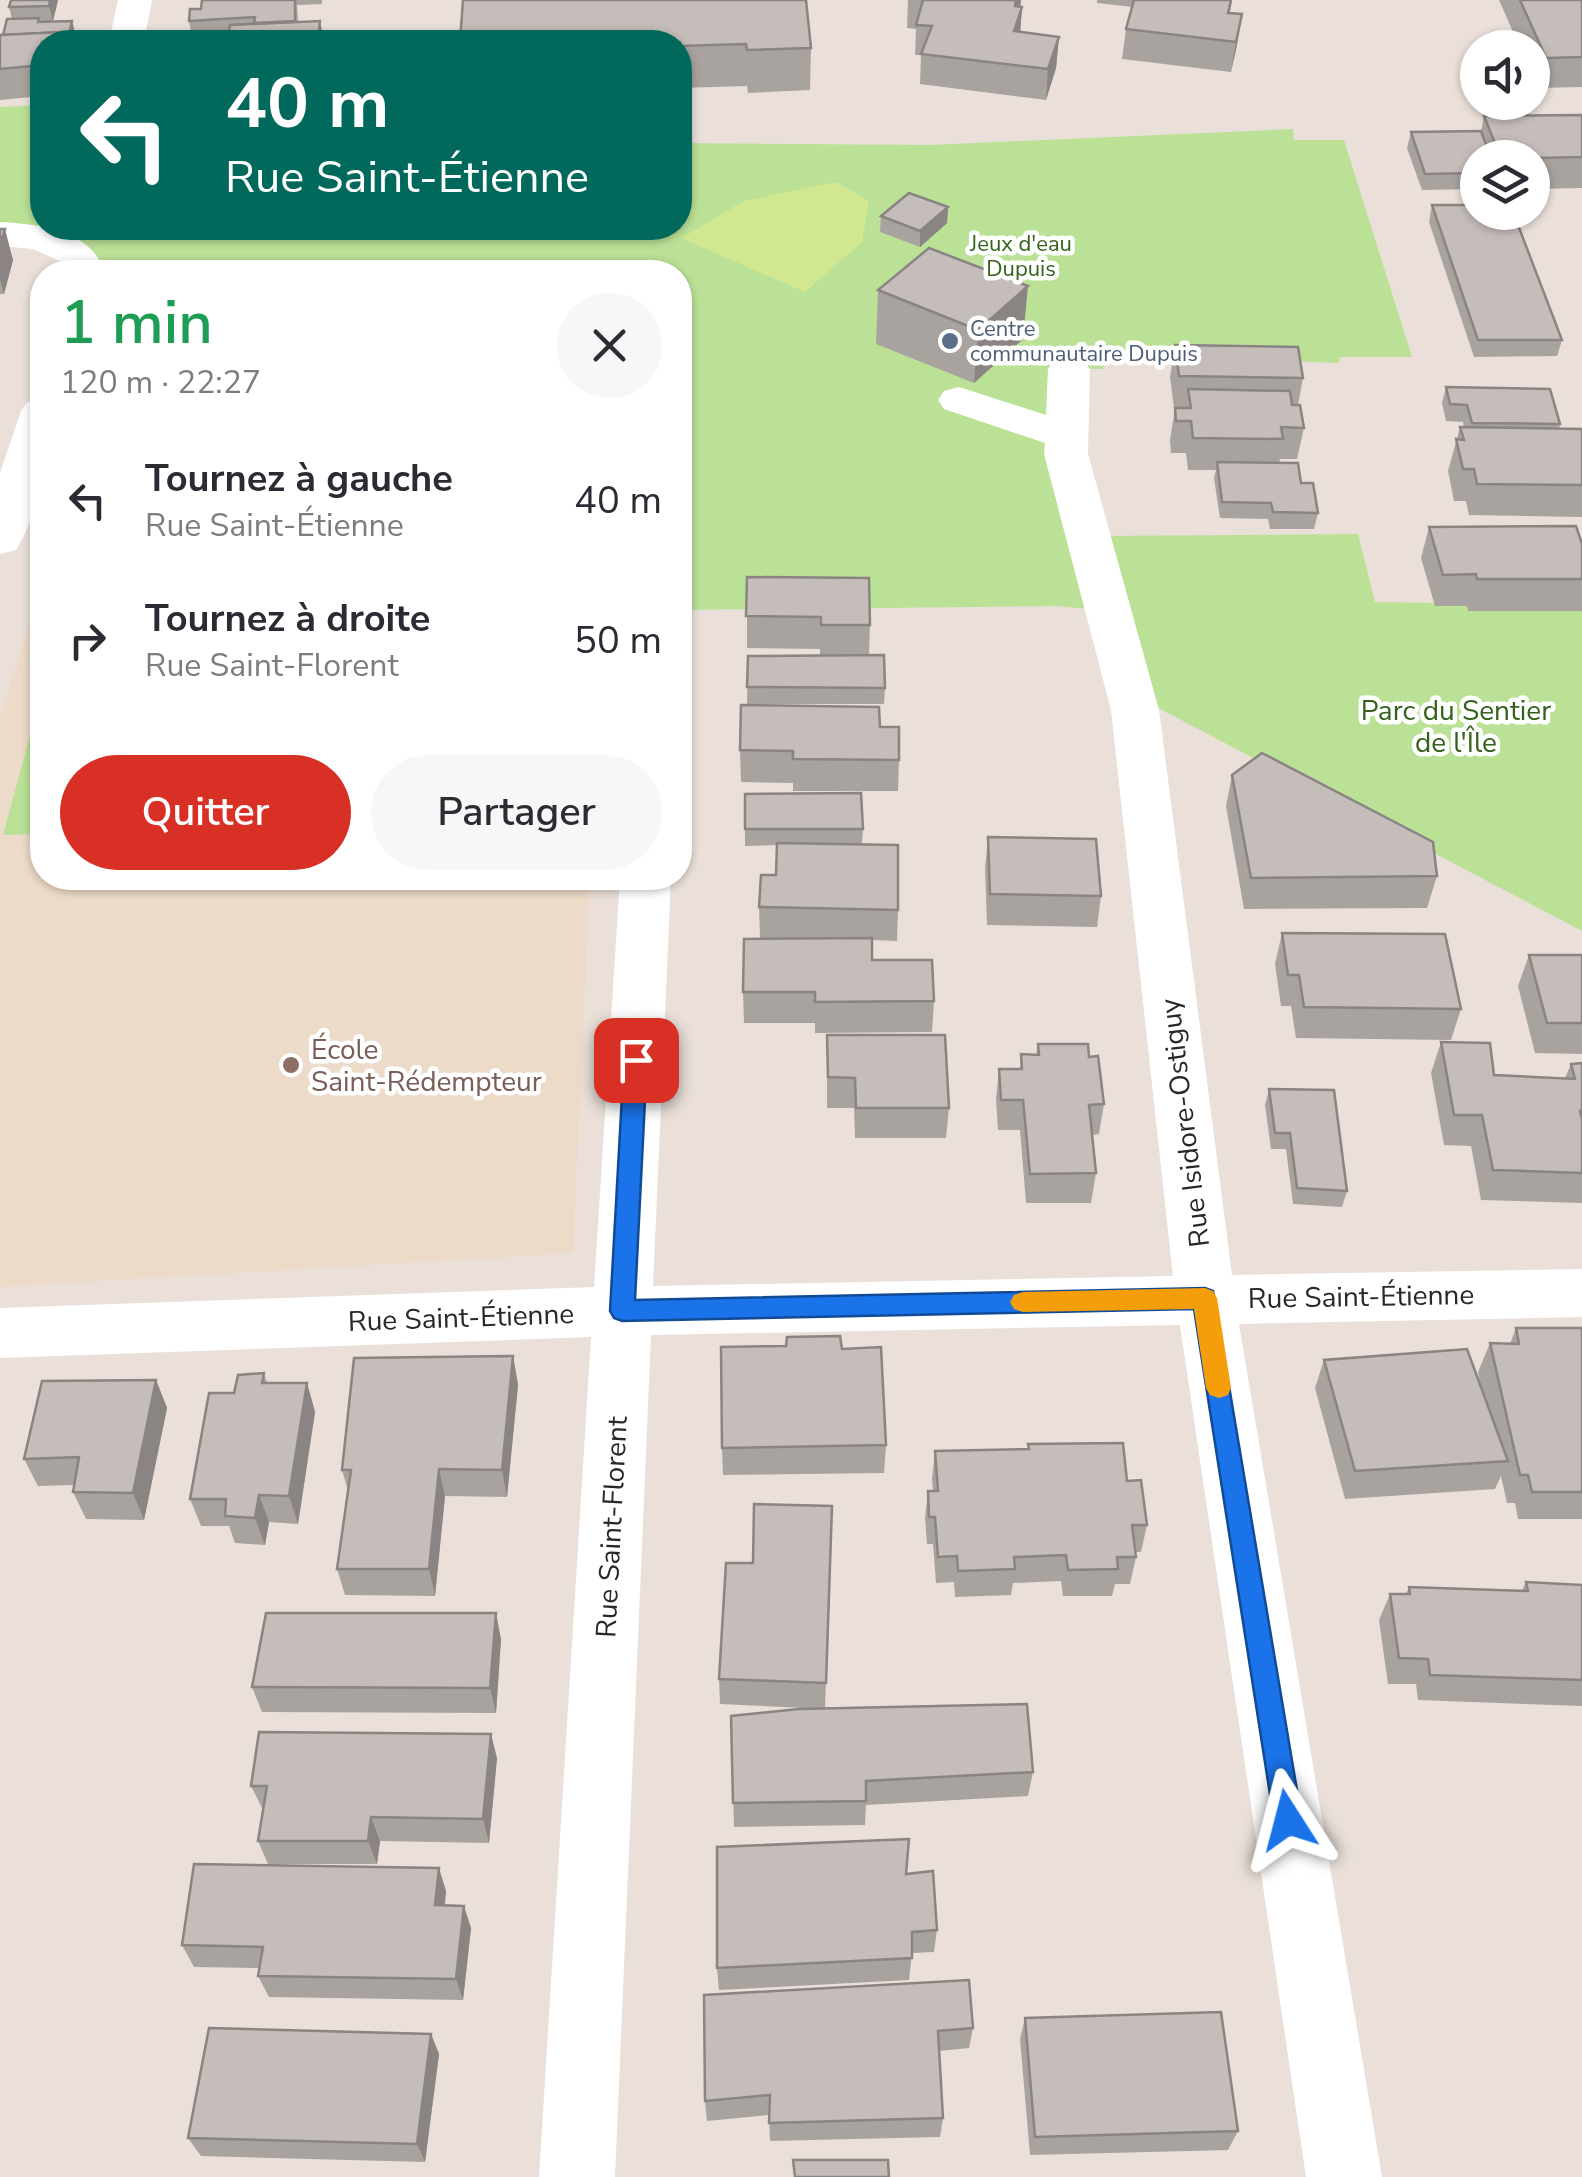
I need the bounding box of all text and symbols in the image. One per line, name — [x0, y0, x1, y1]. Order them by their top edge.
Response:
map controls — [1460, 30, 1550, 230]
button: sound — [1460, 30, 1550, 120]
text: 40 m — [225, 56, 389, 152]
icon: left — [60, 70, 190, 200]
button: layers — [1460, 140, 1550, 230]
text: Rue Saint-Étienne — [225, 147, 589, 208]
park label: Jeux d'eau Dupuis — [969, 229, 1072, 284]
text: 1 min — [60, 282, 213, 364]
button: close — [557, 293, 662, 398]
place label: Centre communautaire Dupuis — [970, 314, 1198, 369]
marker: Centre communautaire Dupuis — [939, 330, 961, 352]
text: 120 m · 22:27 — [60, 361, 261, 404]
text: Tournez à gauche — [145, 453, 453, 504]
icon: left — [60, 473, 115, 528]
text: 40 m — [574, 475, 662, 526]
text: Rue Saint-Étienne — [145, 504, 404, 547]
text: Tournez à droite — [145, 593, 430, 644]
icon: right — [60, 613, 115, 668]
text: 50 m — [574, 615, 662, 666]
text: Rue Saint-Florent — [145, 644, 399, 687]
park label: Parc du Sentier de l'Île — [1361, 692, 1551, 762]
button: Quitter — [60, 755, 351, 870]
button: Partager — [371, 755, 662, 870]
street label: Rue Isidore-Ostiguy — [1151, 996, 1219, 1249]
pin — [594, 1018, 679, 1103]
place label: École Saint-Rédempteur — [311, 1031, 542, 1101]
icon: arrive — [609, 1033, 664, 1088]
marker: École Saint-Rédempteur — [280, 1054, 302, 1076]
street label: Rue Saint-Étienne — [1247, 1276, 1475, 1318]
street label: Rue Saint-Étienne — [347, 1295, 575, 1341]
street label: Rue Saint-Florent — [587, 1415, 637, 1639]
position arrow — [1236, 1768, 1340, 1872]

